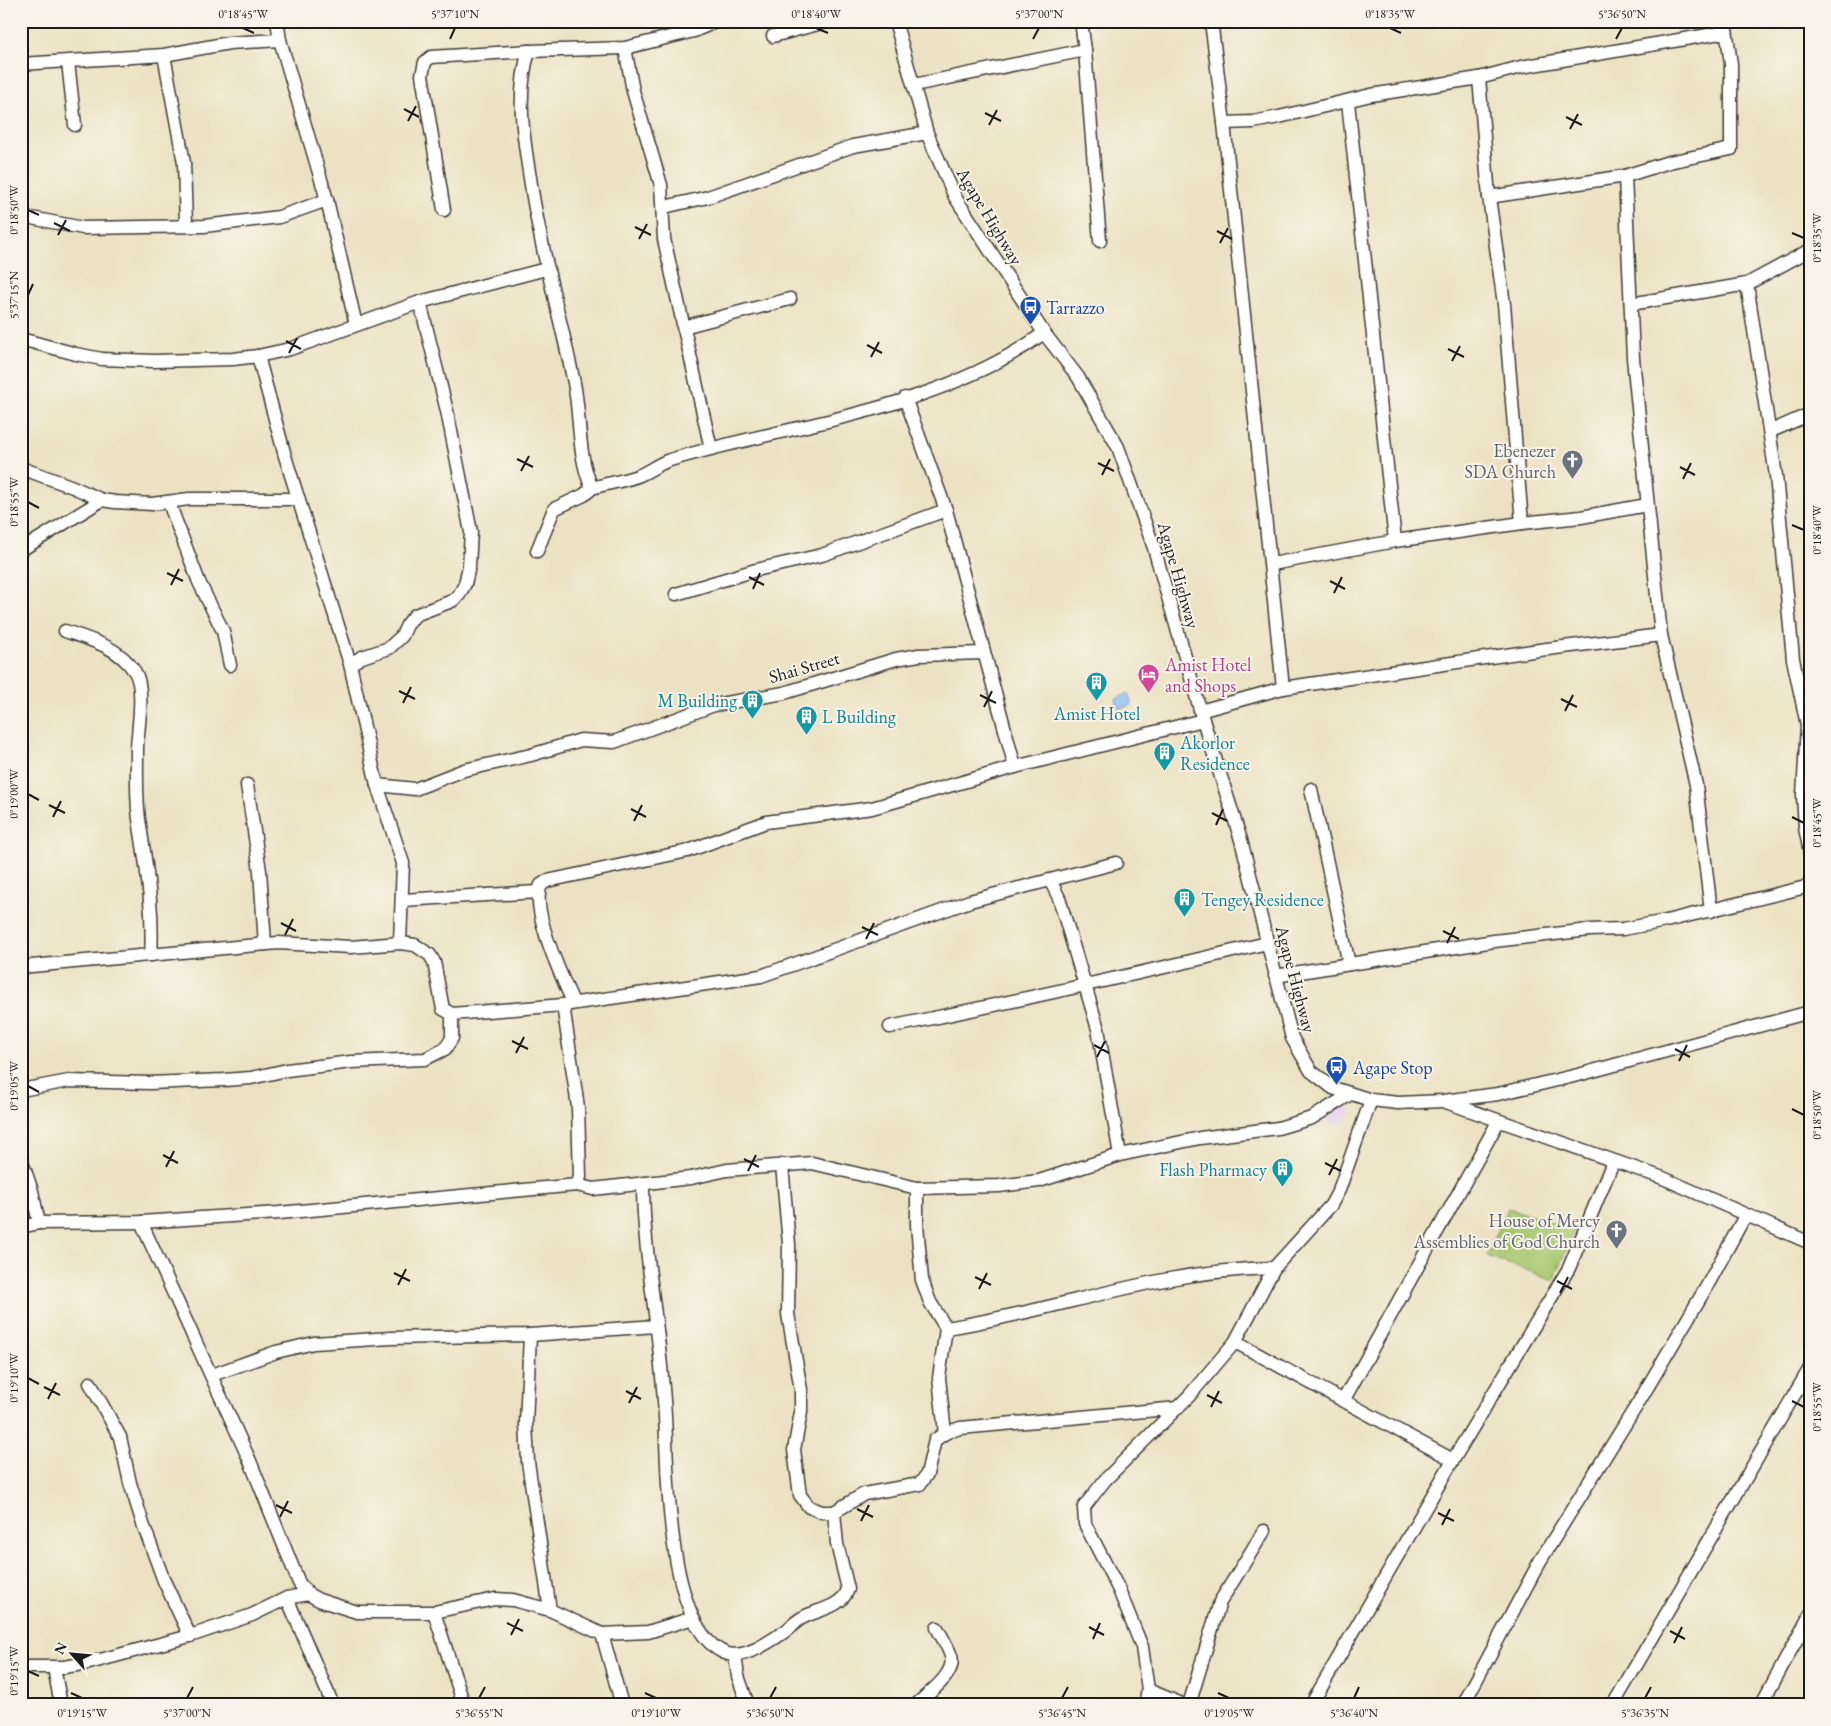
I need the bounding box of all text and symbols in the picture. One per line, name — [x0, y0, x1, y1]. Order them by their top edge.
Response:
text: 0°18'45"W — [218, 6, 269, 22]
text: 5°37'10"N — [431, 6, 480, 22]
text: 0°18'40"W — [791, 6, 842, 22]
text: 5°37'00"N — [1015, 6, 1064, 22]
text: 0°18'35"W — [1365, 6, 1416, 22]
text: 5°36'50"N — [1598, 6, 1647, 22]
street label: Agape Highway — [951, 162, 1028, 269]
text: 0°18'50"W — [6, 184, 22, 235]
text: 0°18'35"W — [1809, 212, 1825, 263]
text: 5°37'15"N — [6, 270, 22, 319]
bus stop icon: Tarrazzo — [1018, 295, 1042, 326]
place label: Tarrazzo — [1046, 296, 1105, 319]
place label: Ebenezer SDA Church — [1464, 439, 1556, 483]
church icon: Ebenezer SDA Church — [1560, 448, 1584, 479]
text: 0°18'55"W — [6, 476, 22, 527]
text: 0°18'40"W — [1809, 504, 1825, 555]
street label: Agape Highway — [1153, 518, 1205, 631]
street label: Shai Street — [766, 646, 842, 688]
place label: Amist Hotel and Shops — [1164, 653, 1251, 697]
hotel icon: Amist Hotel and Shops — [1137, 662, 1161, 693]
building icon: Amist Hotel — [1085, 671, 1109, 702]
building icon: M Building — [741, 688, 765, 719]
place label: M Building — [658, 689, 737, 712]
place label: Amist Hotel — [1053, 702, 1140, 725]
building icon: L Building — [794, 704, 818, 735]
place label: L Building — [822, 705, 896, 728]
place label: Akorlor Residence — [1179, 731, 1250, 775]
building icon: Akorlor Residence — [1152, 740, 1176, 771]
text: 0°19'00"W — [6, 768, 22, 819]
text: 0°18'45"W — [1809, 797, 1825, 848]
building icon: Tengey Residence — [1173, 887, 1197, 918]
place label: Tengey Residence — [1201, 888, 1324, 911]
street label: Agape Highway — [1270, 922, 1321, 1035]
bus stop icon: Agape Stop — [1325, 1055, 1349, 1086]
place label: Agape Stop — [1352, 1056, 1433, 1079]
text: 0°19'05"W — [6, 1060, 22, 1111]
text: 0°18'50"W — [1809, 1089, 1825, 1140]
building icon: Flash Pharmacy — [1271, 1157, 1295, 1188]
place label: Flash Pharmacy — [1159, 1158, 1267, 1181]
place label: House of Mercy Assemblies of God Church — [1413, 1209, 1600, 1253]
church icon: House of Mercy Assemblies of God Church — [1604, 1218, 1628, 1249]
text: 0°19'10"W — [6, 1352, 22, 1403]
text: 0°18'55"W — [1809, 1381, 1825, 1432]
north arrow — [48, 1628, 98, 1678]
text: N — [50, 1638, 71, 1657]
text: 0°19'15"W — [6, 1645, 22, 1696]
text: 0°19'15"W — [57, 1705, 108, 1721]
text: 5°37'00"N — [163, 1705, 212, 1721]
text: 5°36'55"N — [455, 1705, 504, 1721]
text: 0°19'10"W — [631, 1705, 682, 1721]
text: 5°36'50"N — [746, 1705, 795, 1721]
text: 5°36'45"N — [1038, 1705, 1087, 1721]
text: 0°19'05"W — [1204, 1705, 1255, 1721]
text: 5°36'40"N — [1330, 1705, 1379, 1721]
text: 5°36'35"N — [1621, 1705, 1670, 1721]

